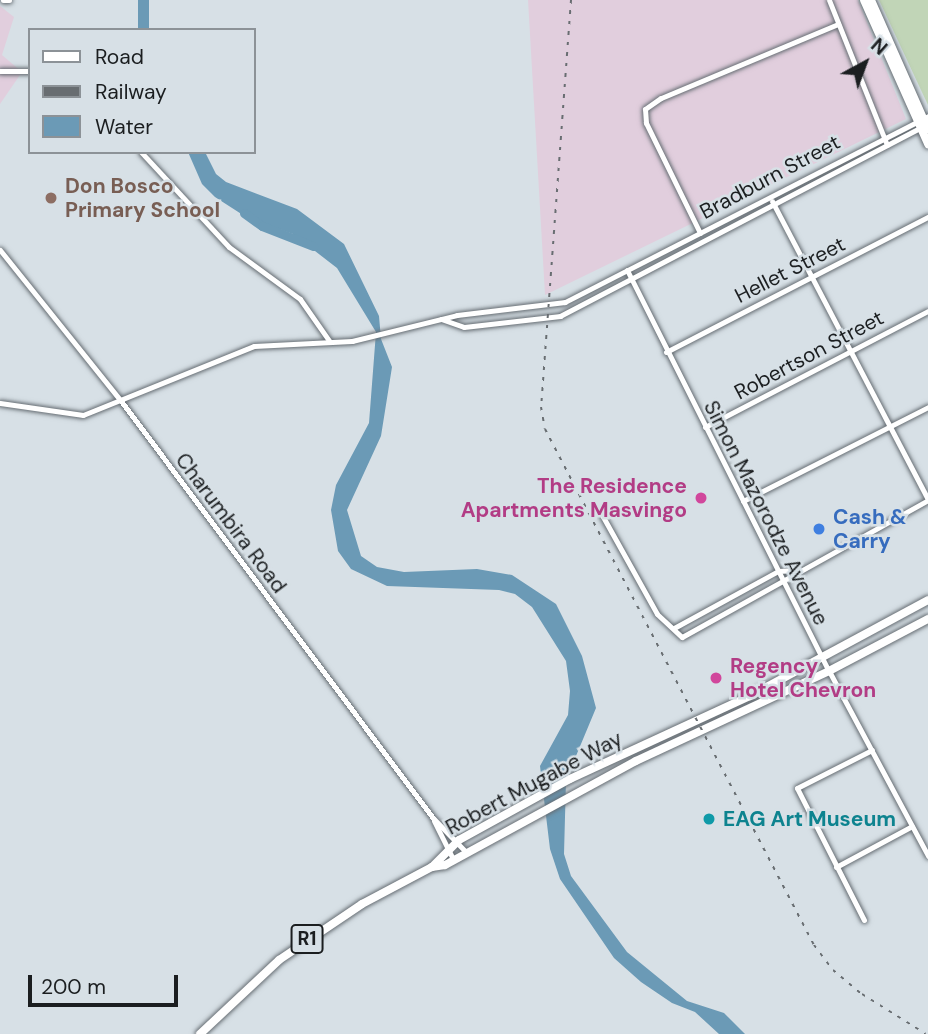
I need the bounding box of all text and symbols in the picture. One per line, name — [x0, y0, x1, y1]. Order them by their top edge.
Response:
legend — [28, 28, 256, 154]
north arrow — [830, 28, 900, 98]
text: N — [866, 33, 893, 61]
text: Road — [95, 43, 144, 71]
text: Railway — [95, 78, 167, 106]
text: Water — [95, 113, 153, 141]
street label: Bradburn Street — [696, 129, 844, 225]
place label: Don Bosco Primary School — [65, 173, 220, 223]
marker: Don Bosco Primary School — [43, 190, 59, 206]
street label: Hellet Street — [731, 231, 849, 309]
street label: Robertson Street — [730, 305, 888, 405]
street label: Simon Mazorodze Avenue — [698, 397, 834, 629]
street label: Charumbira Road — [170, 448, 292, 598]
place label: The Residence Apartments Masvingo — [461, 473, 687, 523]
marker: The Residence Apartments Masvingo — [693, 490, 709, 506]
place label: Cash & Carry — [833, 504, 906, 554]
marker: Cash & Carry — [811, 521, 827, 537]
place label: Regency Hotel Chevron — [730, 653, 876, 703]
marker: Regency Hotel Chevron — [708, 670, 724, 686]
street label: Robert Mugabe Way — [441, 726, 627, 840]
place label: EAG Art Museum — [723, 806, 896, 832]
marker: EAG Art Museum — [701, 811, 717, 827]
road number: R1 — [290, 923, 324, 954]
scale bar — [32, 960, 182, 1004]
text: 200 m — [41, 973, 106, 1001]

